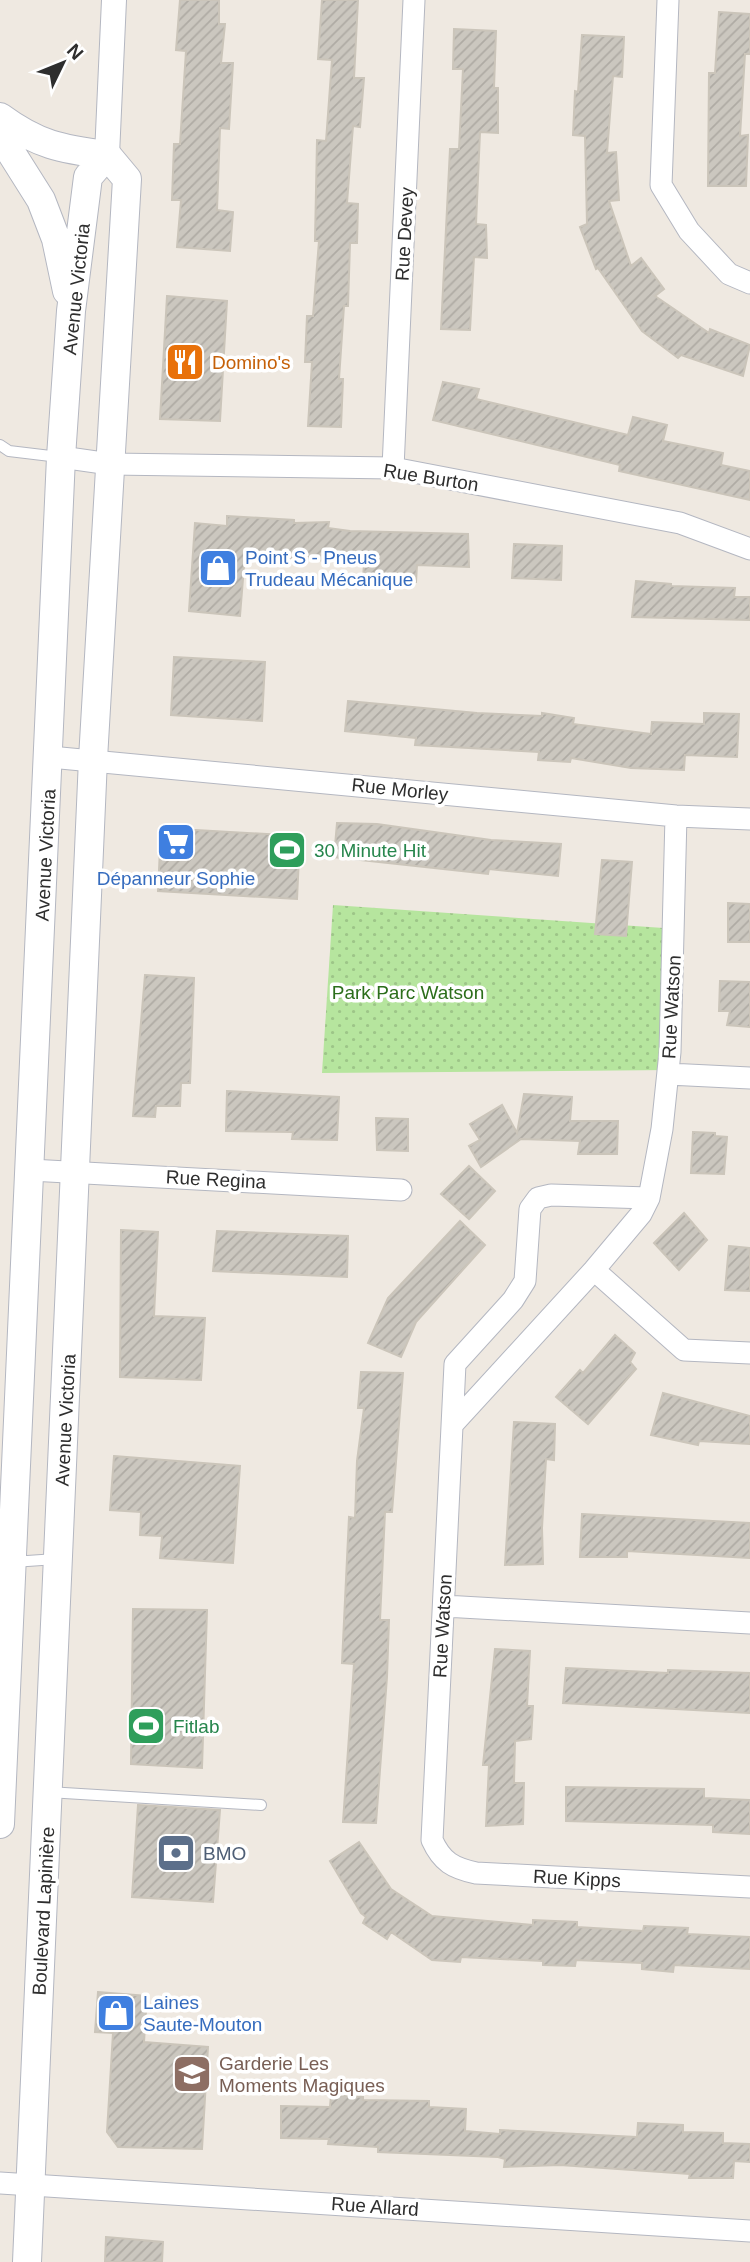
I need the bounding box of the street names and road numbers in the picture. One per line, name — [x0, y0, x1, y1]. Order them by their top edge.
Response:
street label: Rue Devey — [392, 186, 417, 282]
street label: Avenue Victoria — [59, 222, 94, 356]
street label: Rue Burton — [382, 460, 480, 495]
street label: Rue Morley — [351, 774, 450, 805]
street label: Avenue Victoria — [32, 788, 59, 922]
street label: Rue Watson — [658, 955, 685, 1059]
street label: Rue Regina — [165, 1166, 267, 1193]
street label: Avenue Victoria — [52, 1353, 79, 1487]
street label: Rue Watson — [429, 1574, 456, 1678]
street label: Boulevard Lapinière — [29, 1826, 58, 1996]
street label: Rue Kipps — [533, 1866, 621, 1891]
street label: Rue Allard — [331, 2193, 419, 2220]

